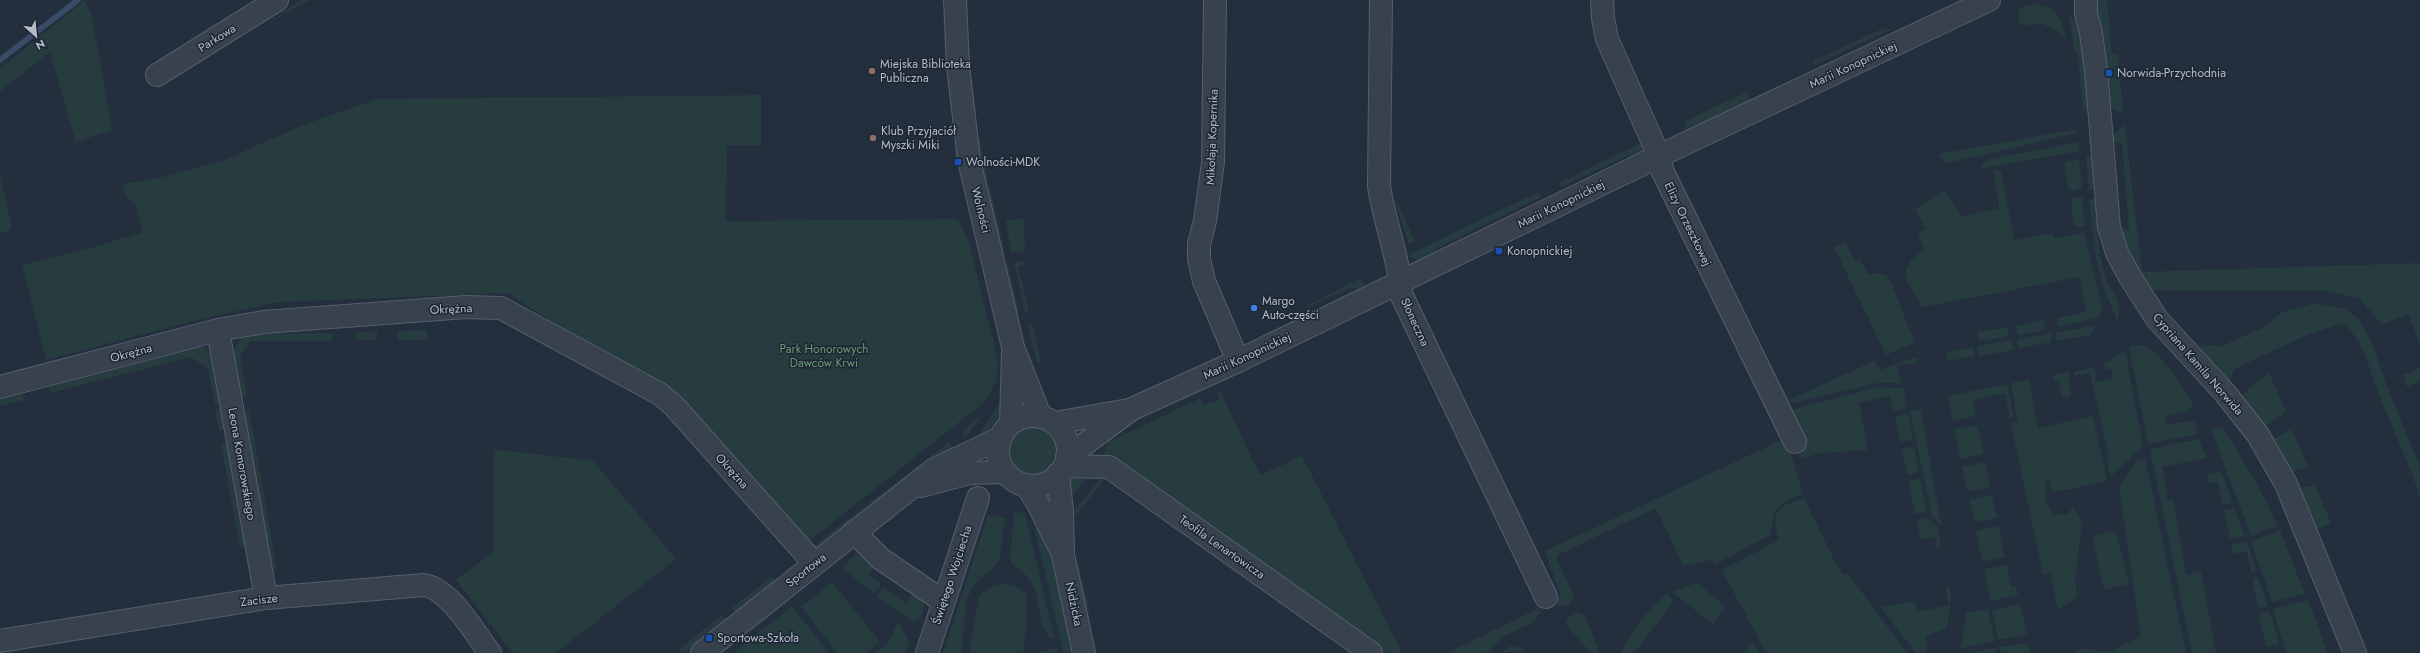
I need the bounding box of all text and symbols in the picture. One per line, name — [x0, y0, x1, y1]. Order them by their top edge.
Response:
north arrow — [16, 16, 56, 56]
street label: Parkowa — [195, 19, 240, 57]
text: N — [33, 36, 48, 54]
street label: Marii Konopnickiej — [1806, 37, 1900, 93]
place label: Miejska Biblioteka Publiczna — [880, 55, 971, 87]
place label: Norwida-Przychodnia — [2117, 64, 2226, 82]
marker: Miejska Biblioteka Publiczna — [867, 66, 877, 76]
marker: Norwida-Przychodnia — [2104, 68, 2114, 78]
street label: Mikołaja Kopernika — [1201, 89, 1223, 185]
place label: Klub Przyjaciół Myszki Miki — [881, 122, 957, 154]
marker: Klub Przyjaciół Myszki Miki — [868, 133, 878, 143]
place label: Wolności-MDK — [966, 153, 1040, 171]
marker: Wolności-MDK — [953, 157, 963, 167]
street label: Marii Konopnickiej — [1514, 175, 1608, 233]
street label: Elizy Orzeszkowej — [1660, 179, 1716, 269]
street label: Wolności — [967, 185, 995, 235]
place label: Konopnickiej — [1507, 242, 1572, 260]
marker: Konopnickiej — [1494, 246, 1504, 256]
place label: Margo Auto-części — [1262, 292, 1319, 324]
street label: Słoneczna — [1396, 295, 1434, 349]
street label: Okrężna — [429, 299, 473, 319]
marker: Margo Auto-części — [1249, 303, 1259, 313]
street label: Cypriana Kamila Norwida — [2148, 309, 2248, 419]
street label: Marii Konopnickiej — [1200, 328, 1294, 384]
street label: Okrężna — [108, 339, 154, 367]
park label: Park Honorowych Dawców Krwi — [780, 340, 868, 372]
street label: Leona Komorowskiego — [223, 406, 261, 522]
street label: Okrężna — [711, 449, 753, 493]
street label: Teofila Lenartowicza — [1175, 511, 1269, 584]
street label: Świętego Wojciecha — [927, 523, 977, 627]
street label: Sportowa — [782, 548, 830, 592]
street label: Nidzicka — [1061, 580, 1087, 628]
street label: Zacisze — [239, 589, 279, 611]
place label: Sportowa-Szkoła — [717, 629, 799, 647]
marker: Sportowa-Szkoła — [704, 633, 714, 643]

